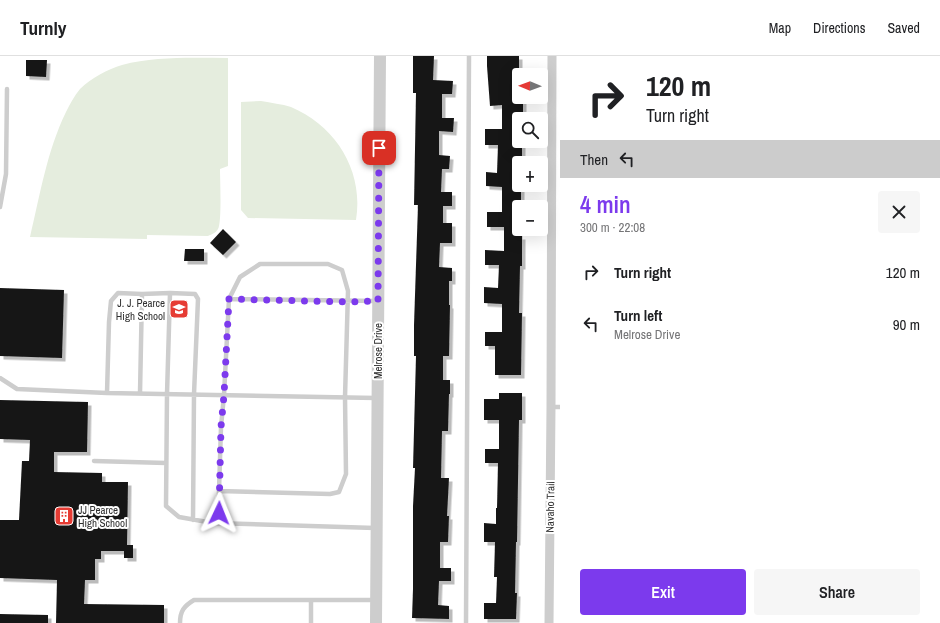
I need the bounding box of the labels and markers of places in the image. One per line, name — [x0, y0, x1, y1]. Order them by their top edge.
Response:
pin — [362, 131, 396, 165]
place label: J. J. Pearce High School — [116, 296, 165, 323]
school or university icon: J. J. Pearce High School — [168, 298, 190, 320]
place label: JJ Pearce High School — [78, 503, 127, 530]
building icon: JJ Pearce High School — [53, 505, 75, 527]

